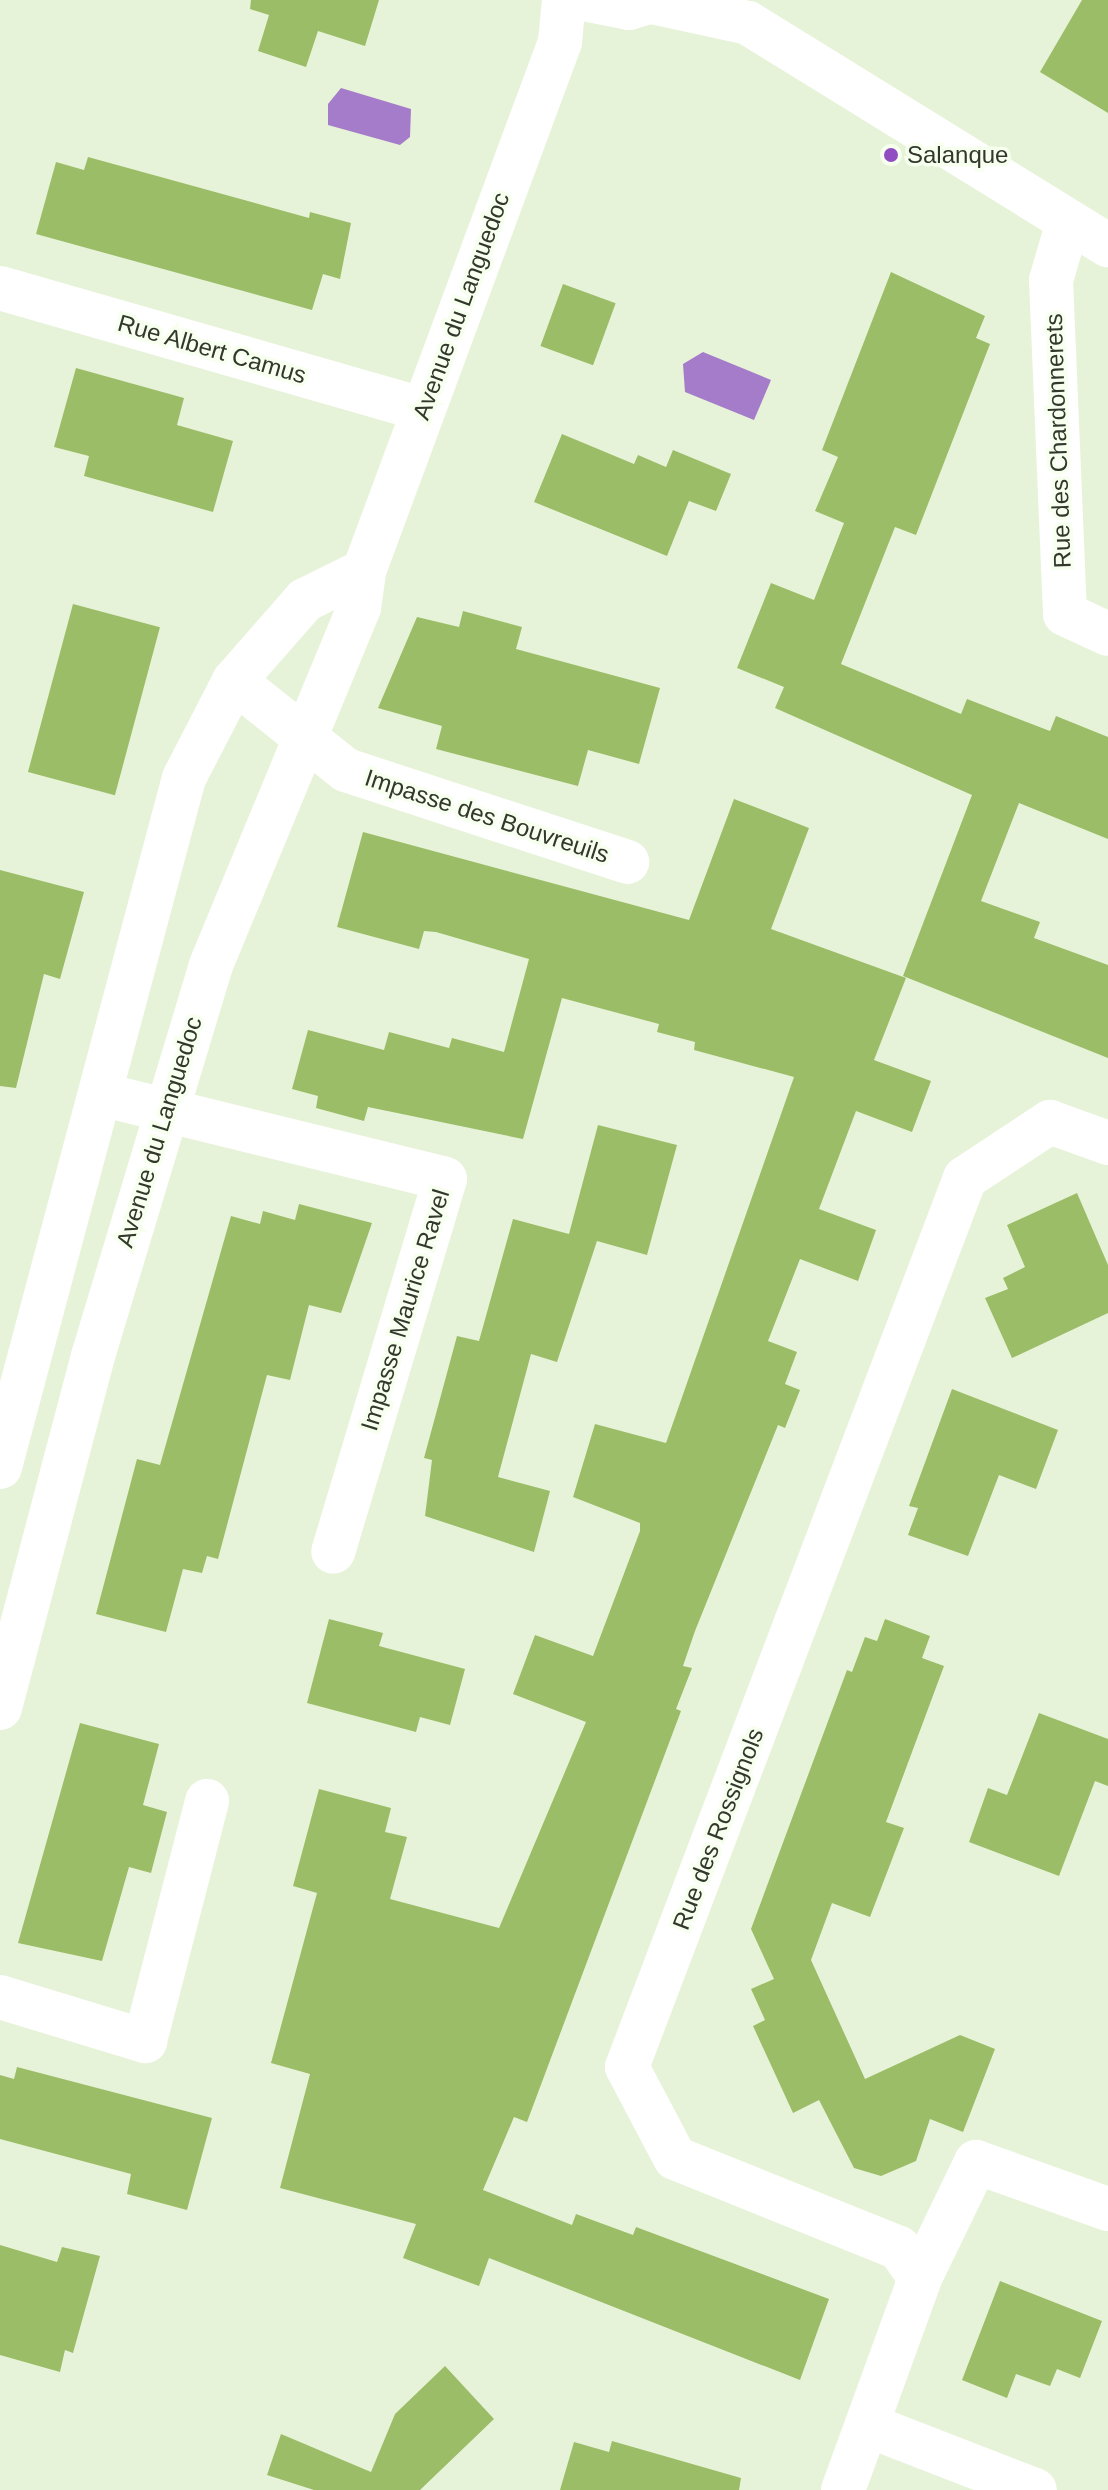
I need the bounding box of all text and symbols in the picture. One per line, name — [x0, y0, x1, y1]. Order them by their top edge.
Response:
place label: Salanque — [907, 141, 1008, 169]
marker: Salanque — [882, 146, 900, 164]
street label: Avenue du Languedoc — [406, 188, 516, 424]
street label: Rue Albert Camus — [114, 308, 310, 390]
street label: Rue des Chardonnerets — [1039, 313, 1077, 569]
street label: Impasse des Bouvreuils — [361, 763, 613, 869]
street label: Avenue du Languedoc — [110, 1013, 208, 1251]
street label: Impasse Maurice Ravel — [355, 1186, 455, 1434]
street label: Rue des Rossignols — [666, 1724, 770, 1934]

